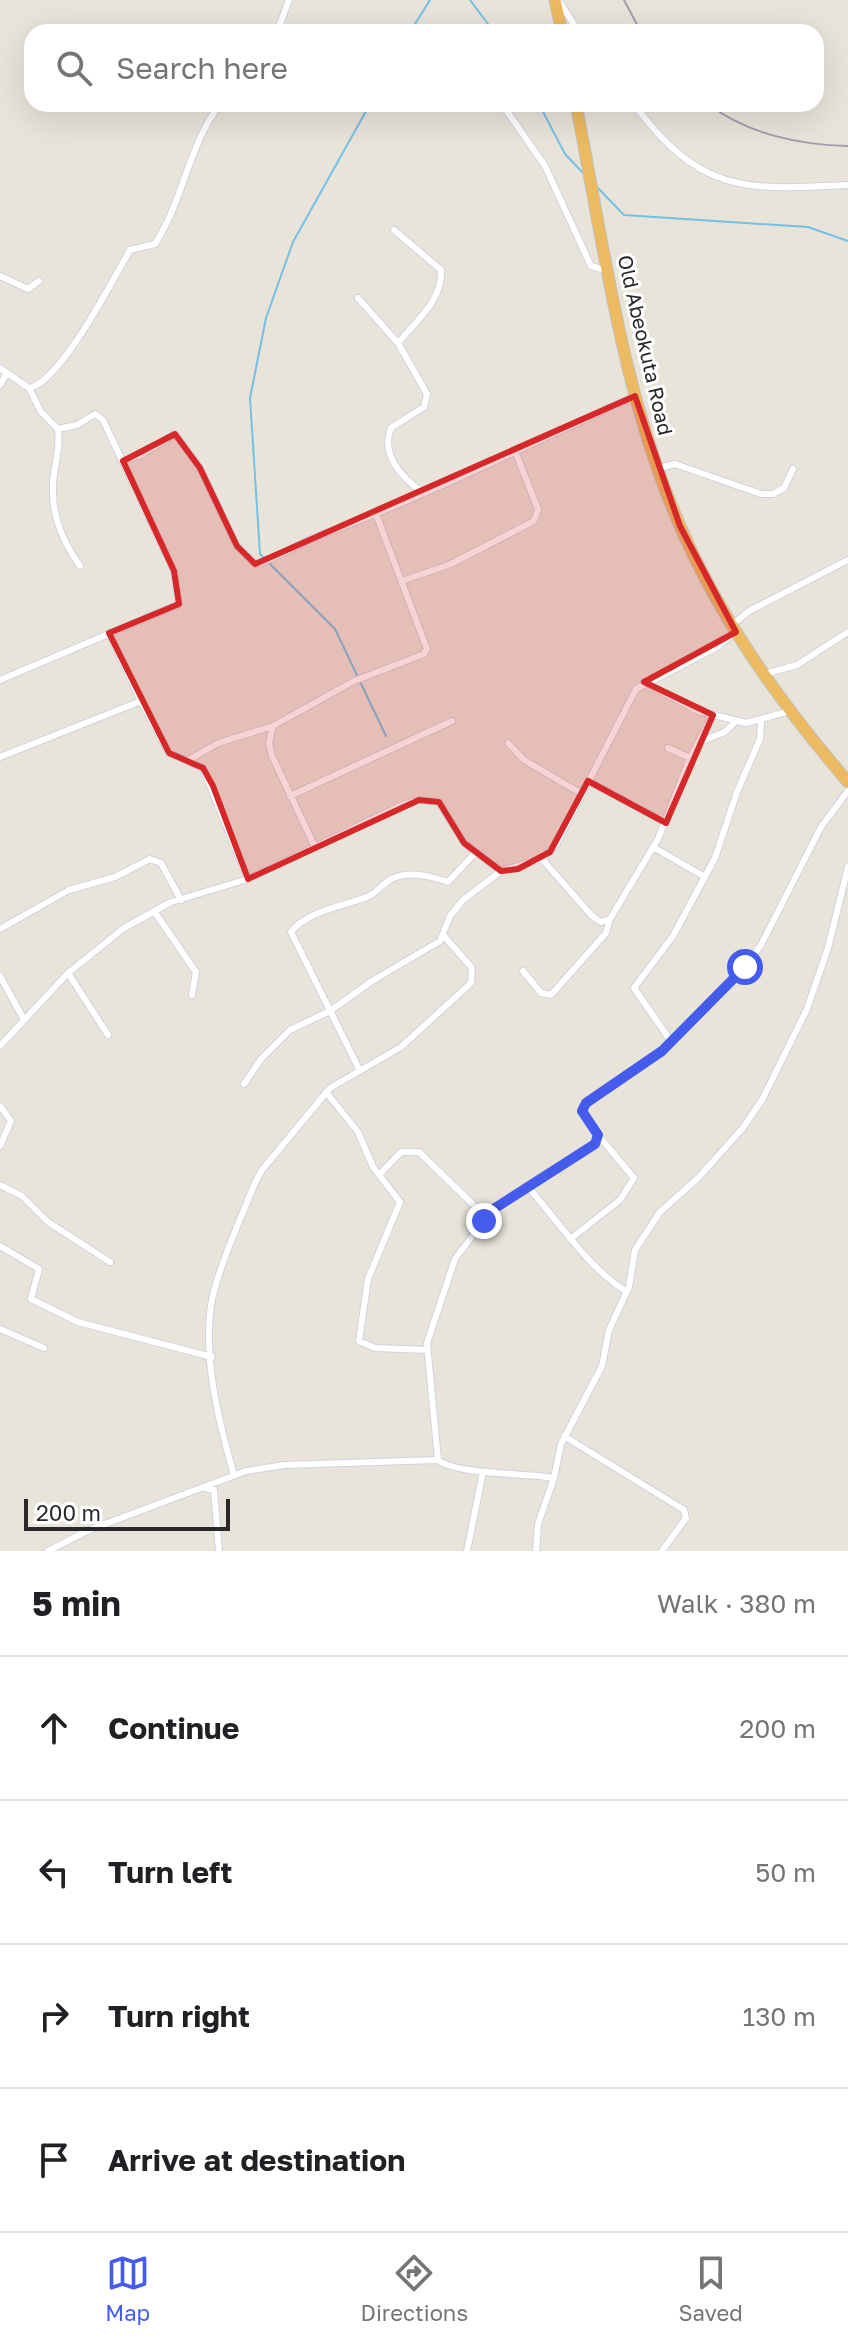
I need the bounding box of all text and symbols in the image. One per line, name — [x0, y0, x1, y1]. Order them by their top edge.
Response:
search box — [24, 24, 824, 112]
icon: search — [52, 46, 96, 90]
text: Search here — [116, 50, 288, 86]
street label: Old Abeokuta Road — [614, 253, 678, 437]
route start — [727, 949, 763, 985]
route end — [466, 1203, 502, 1239]
scale bar — [24, 1495, 230, 1531]
text: 200 m — [36, 1499, 101, 1526]
text: 5 min — [32, 1583, 121, 1623]
text: Walk · 380 m — [657, 1588, 816, 1619]
icon: ahead — [32, 1706, 76, 1750]
text: Continue — [108, 1710, 239, 1746]
text: 200 m — [739, 1713, 816, 1744]
icon: left — [32, 1850, 76, 1894]
text: Turn left — [108, 1854, 233, 1890]
text: 50 m — [755, 1857, 816, 1888]
icon: right — [32, 1994, 76, 2038]
text: Turn right — [108, 1998, 250, 2034]
text: 130 m — [743, 2001, 816, 2032]
icon: arrive — [32, 2138, 76, 2182]
text: Arrive at destination — [108, 2142, 405, 2178]
tab: Map — [105, 2251, 150, 2326]
tab: Directions — [361, 2251, 468, 2326]
tab: Saved — [679, 2251, 743, 2326]

